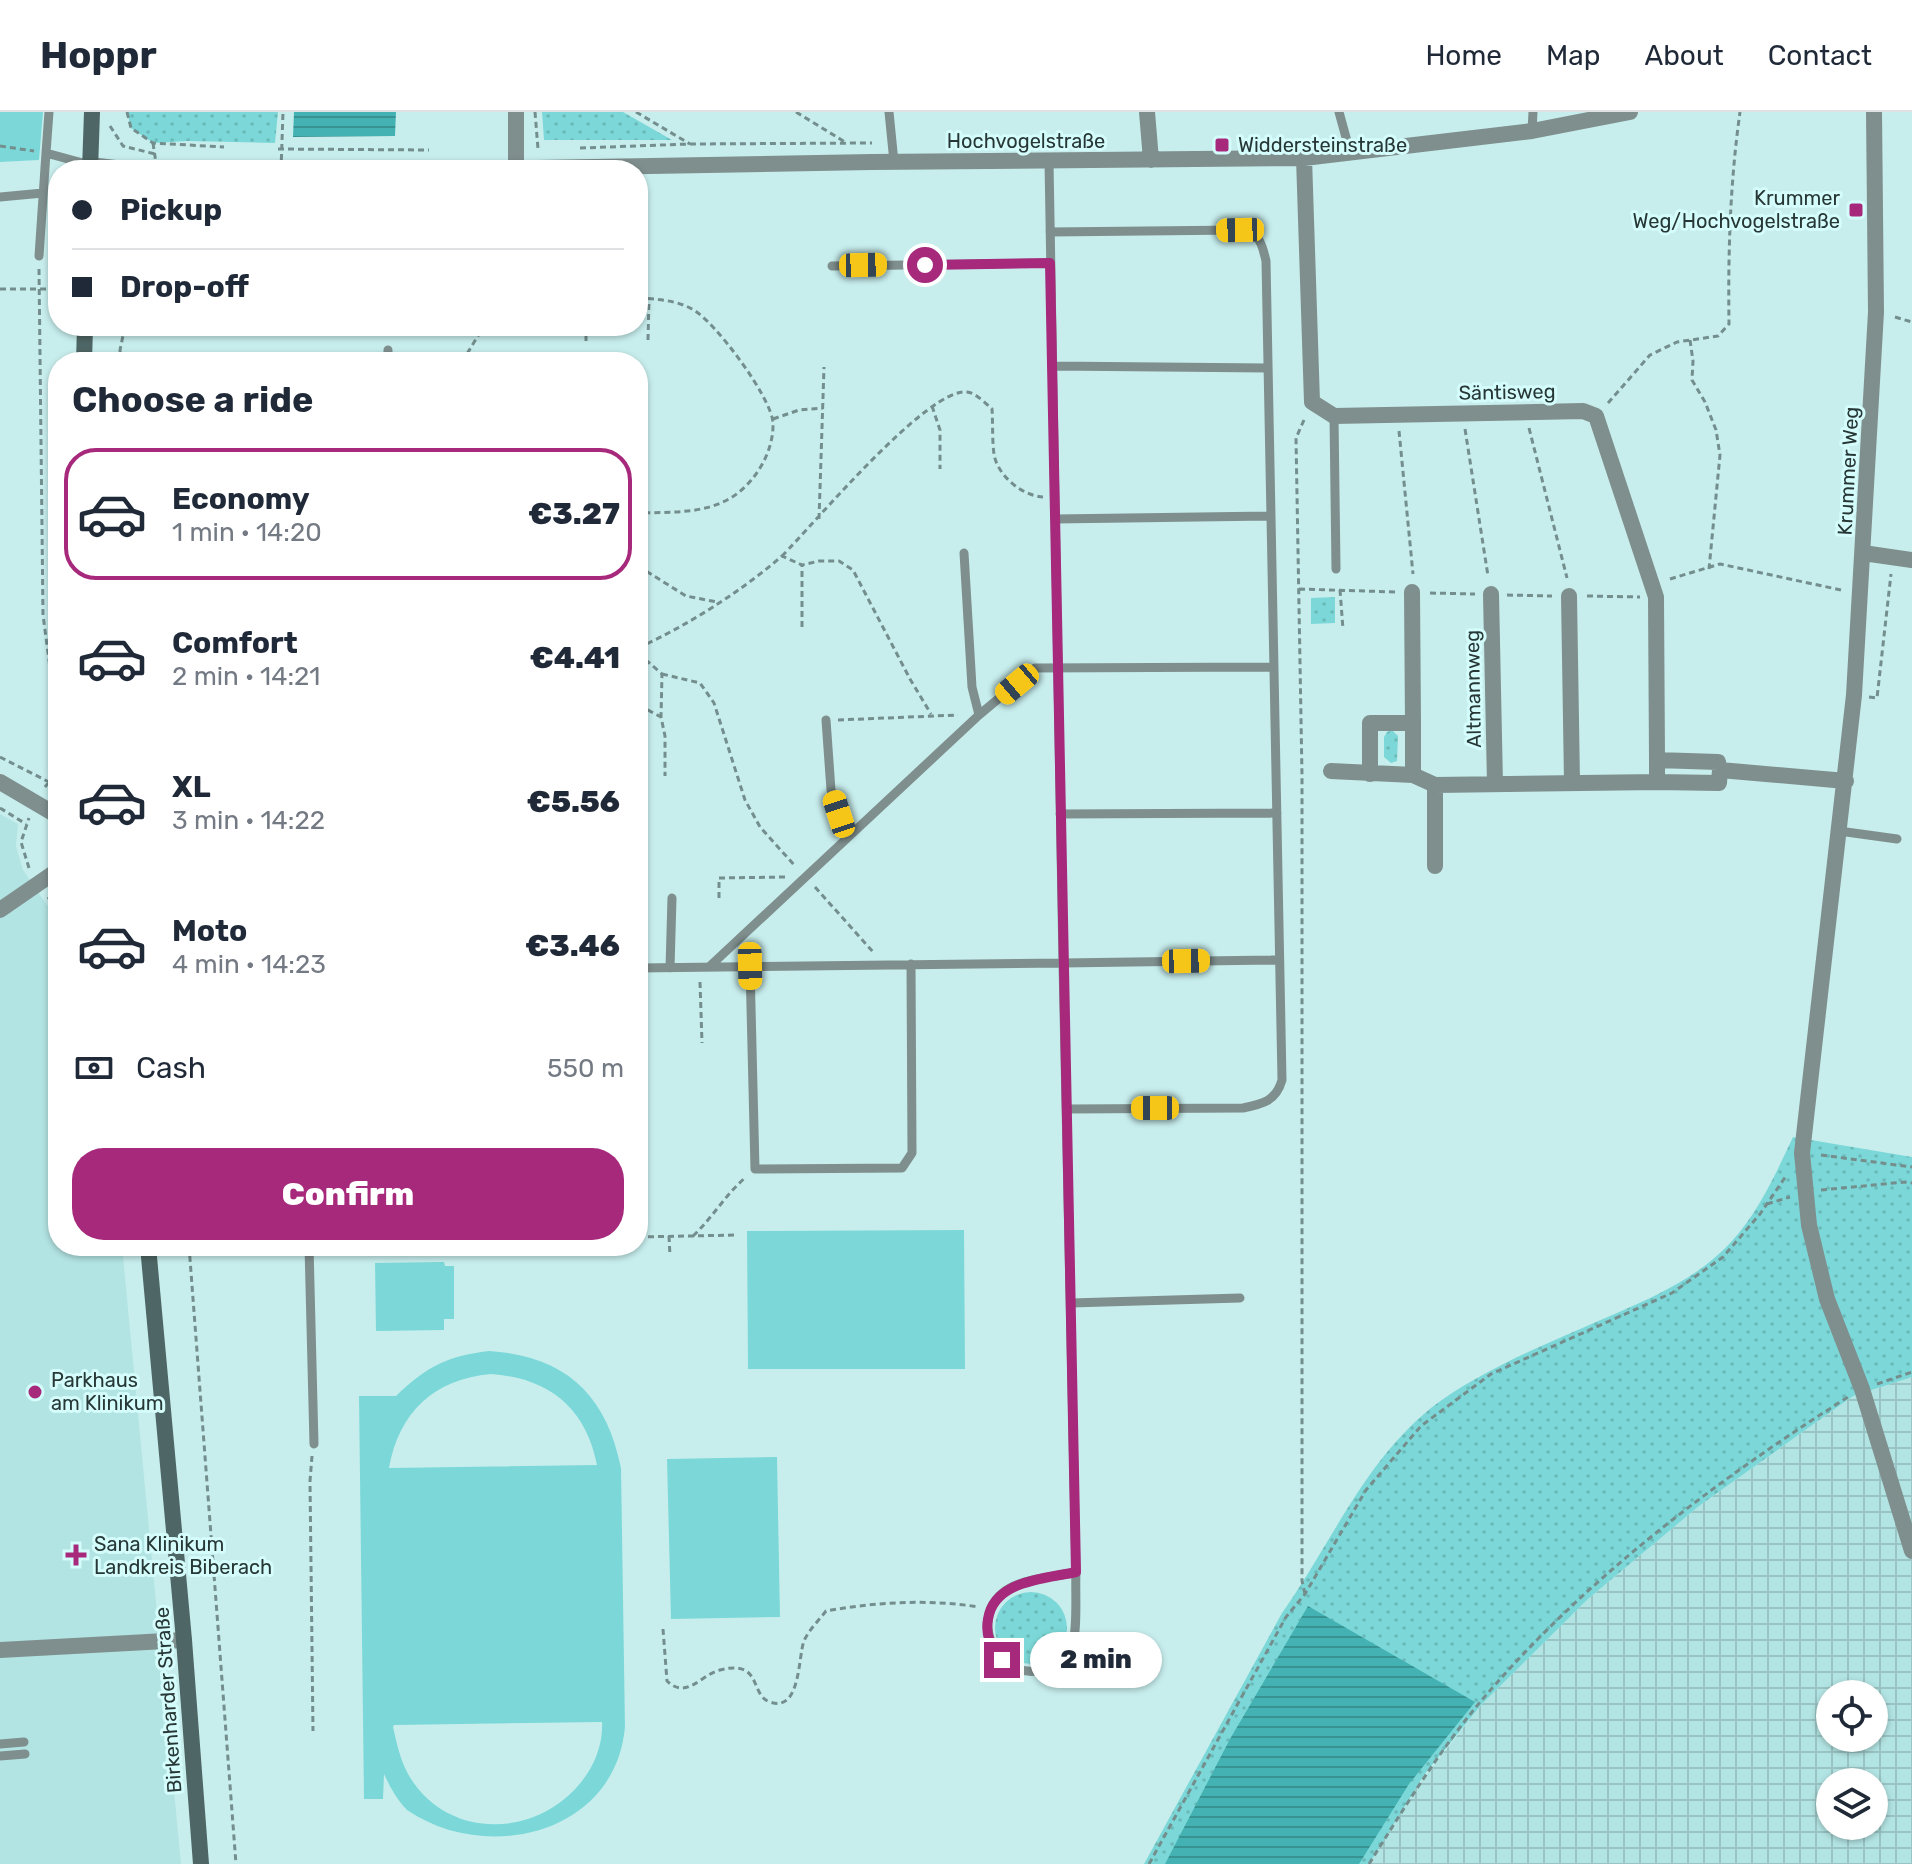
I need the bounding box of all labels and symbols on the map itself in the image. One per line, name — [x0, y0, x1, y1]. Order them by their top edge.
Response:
street label: Hochvogelstraße — [947, 129, 1105, 153]
place label: Widdersteinstraße — [1238, 133, 1407, 157]
marker: Widdersteinstraße — [1213, 136, 1231, 154]
place label: Krummer Weg/Hochvogelstraße — [1633, 186, 1840, 233]
marker: Krummer Weg/Hochvogelstraße — [1847, 201, 1865, 219]
car — [1216, 218, 1264, 242]
route start — [907, 247, 943, 283]
car — [839, 253, 887, 277]
street label: Säntisweg — [1458, 379, 1556, 405]
street label: Krummer Weg — [1833, 406, 1863, 536]
street label: Altmannweg — [1460, 630, 1486, 748]
car — [991, 659, 1043, 709]
car — [820, 787, 858, 841]
car — [738, 942, 762, 990]
car — [1162, 949, 1210, 973]
car — [1131, 1096, 1179, 1120]
place label: Parkhaus am Klinikum — [51, 1368, 164, 1415]
marker: Parkhaus am Klinikum — [26, 1383, 44, 1401]
place label: Sana Klinikum Landkreis Biberach — [94, 1532, 272, 1579]
marker: Sana Klinikum Landkreis Biberach — [65, 1544, 87, 1566]
street label: Birkenharder Straße — [150, 1606, 186, 1794]
callout: 2 min — [1030, 1632, 1162, 1688]
route end — [984, 1642, 1020, 1678]

